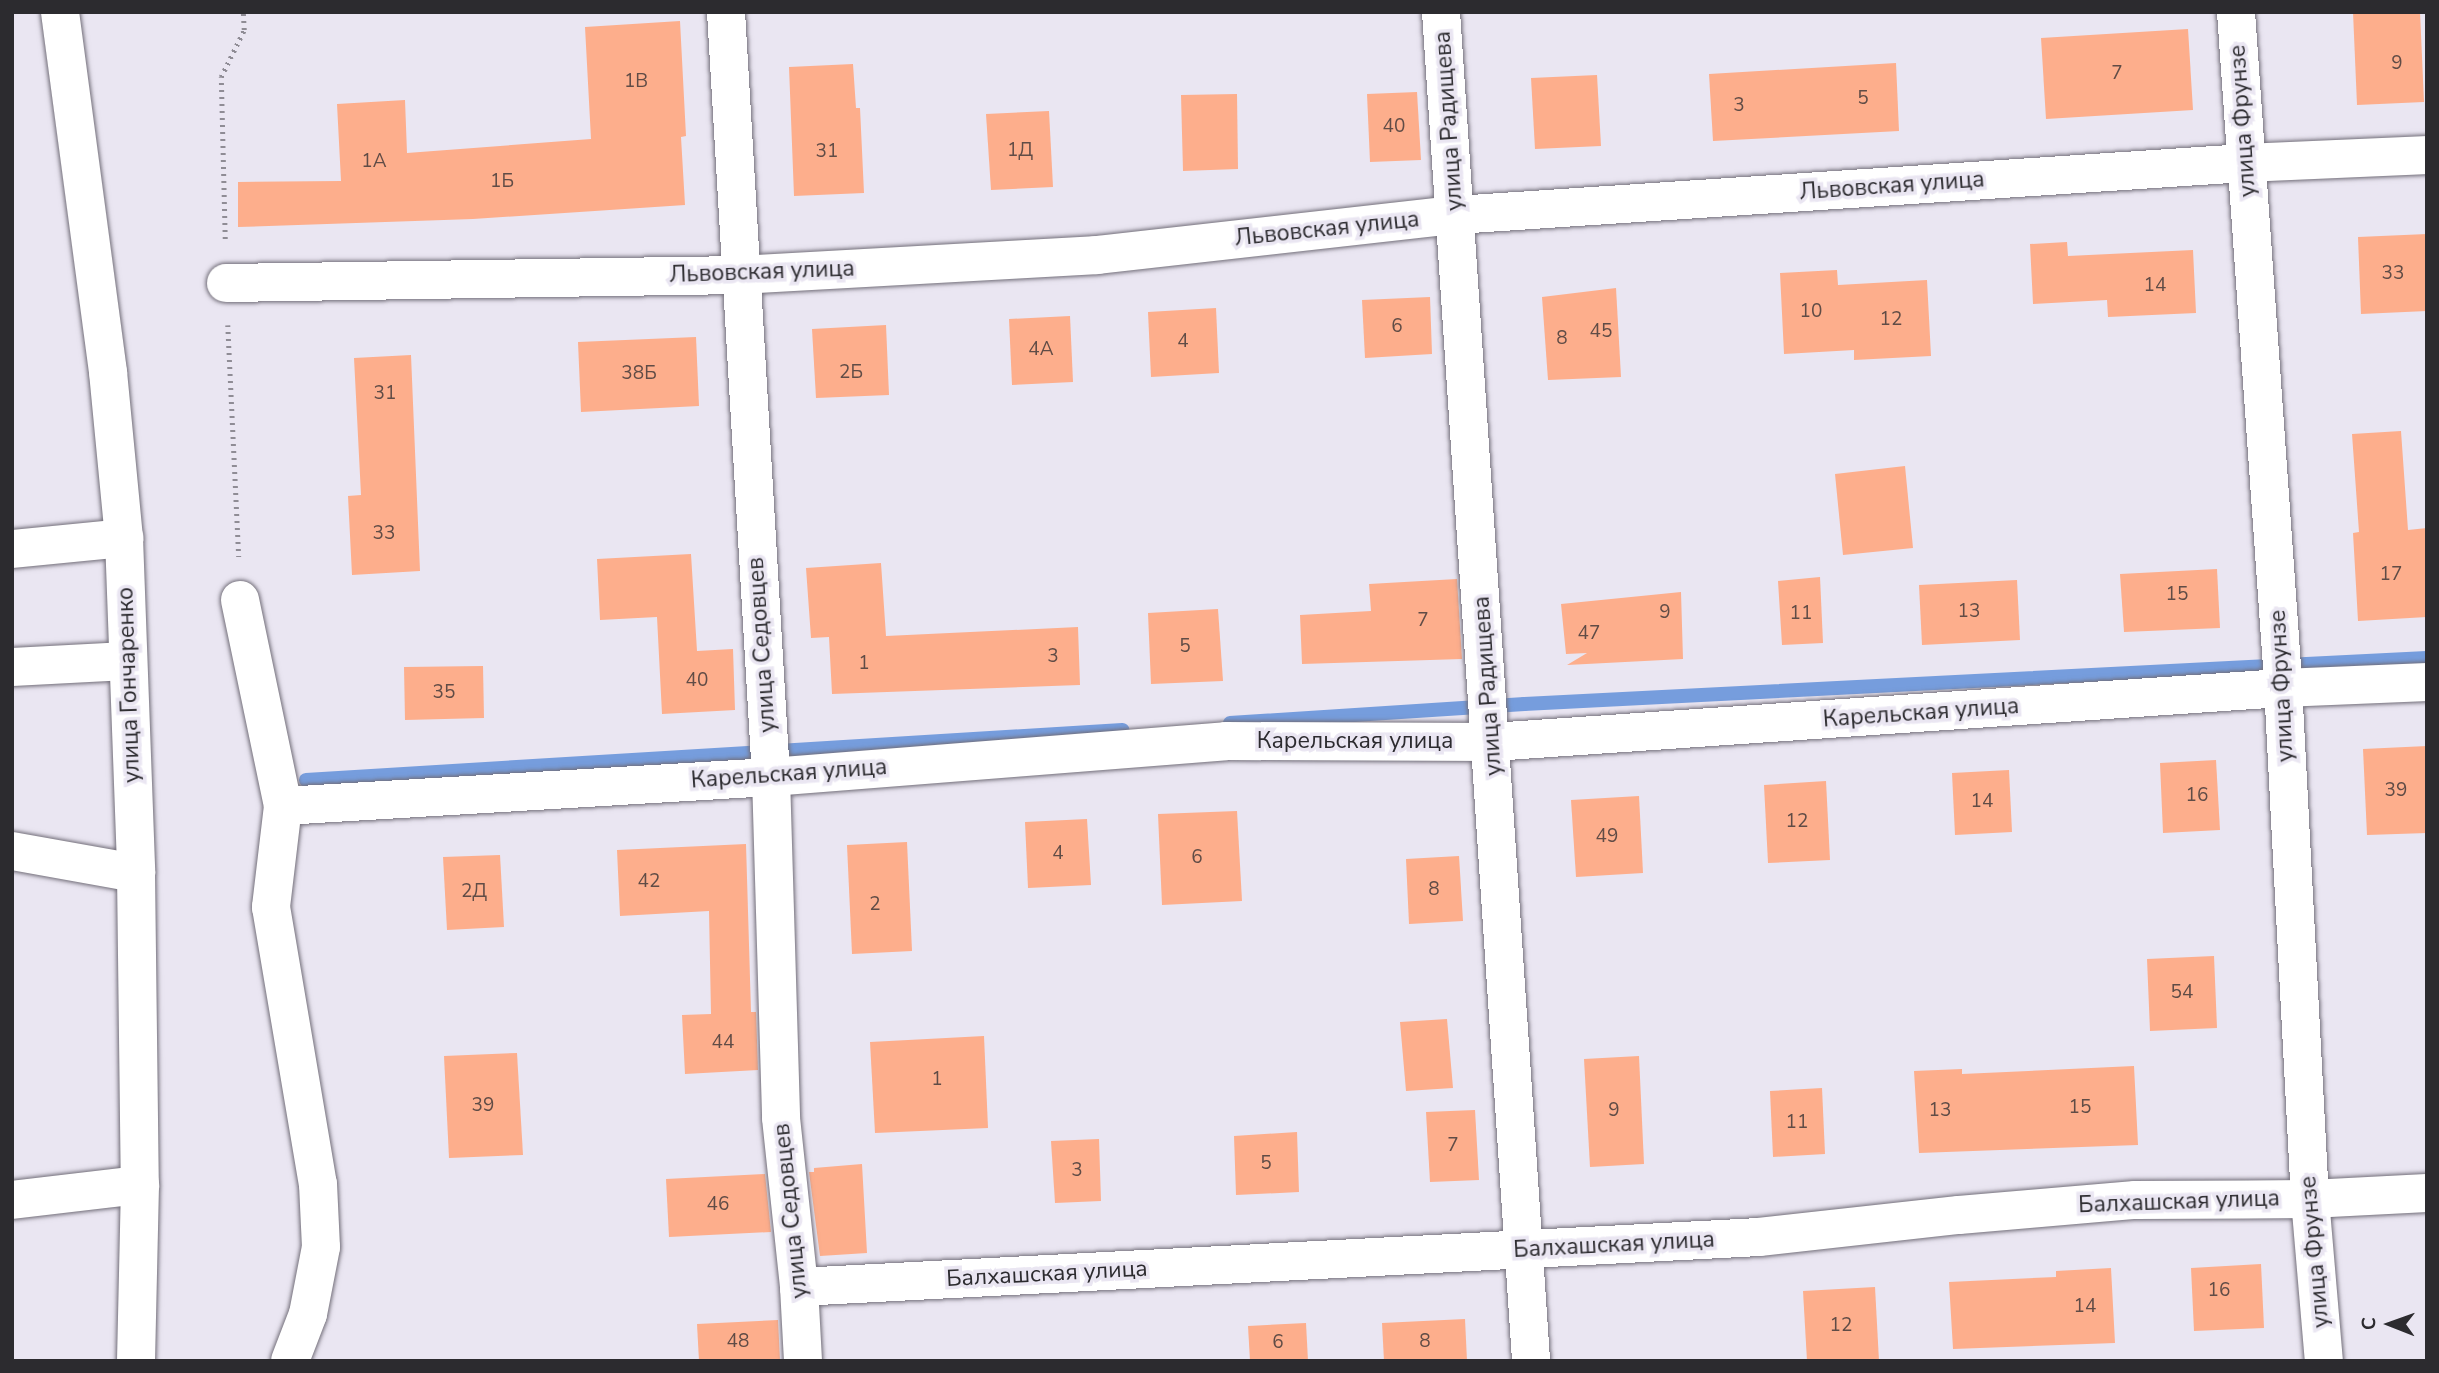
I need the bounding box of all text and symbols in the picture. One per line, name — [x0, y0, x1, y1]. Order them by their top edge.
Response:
street label: улица Радищева — [1429, 30, 1469, 212]
street label: улица Фрунзе — [2224, 44, 2262, 198]
house number: 9 — [2391, 53, 2403, 75]
house number: 7 — [2111, 63, 2123, 85]
house number: 1В — [624, 71, 648, 93]
house number: 5 — [1857, 88, 1869, 110]
house number: 3 — [1733, 95, 1745, 117]
house number: 40 — [1383, 116, 1405, 138]
house number: 1Д — [1007, 140, 1033, 162]
house number: 31 — [816, 141, 838, 163]
house number: 1А — [361, 151, 387, 173]
street label: Львовская улица — [1799, 166, 1985, 206]
house number: 1Б — [490, 171, 514, 193]
street label: Львовская улица — [1233, 206, 1421, 252]
street label: Львовская улица — [669, 255, 855, 289]
house number: 33 — [2382, 263, 2404, 285]
house number: 14 — [2144, 275, 2166, 297]
house number: 10 — [1800, 301, 1822, 323]
house number: 12 — [1880, 309, 1902, 331]
house number: 6 — [1391, 316, 1403, 338]
house number: 45 — [1590, 321, 1612, 343]
house number: 8 — [1556, 328, 1568, 350]
house number: 4 — [1177, 331, 1189, 353]
house number: 4А — [1028, 339, 1054, 361]
house number: 2Б — [839, 362, 863, 384]
house number: 38Б — [621, 363, 657, 385]
house number: 31 — [374, 383, 396, 405]
house number: 33 — [373, 523, 395, 545]
street label: улица Седовцев — [742, 556, 782, 734]
house number: 17 — [2380, 564, 2402, 586]
house number: 15 — [2166, 584, 2188, 606]
street label: улица Гончаренко — [112, 587, 146, 783]
street label: улица Радищева — [1468, 595, 1508, 777]
house number: 13 — [1958, 601, 1980, 623]
house number: 9 — [1659, 602, 1671, 624]
house number: 11 — [1790, 603, 1812, 625]
street label: улица Фрунзе — [2264, 609, 2300, 763]
house number: 7 — [1417, 610, 1429, 632]
house number: 47 — [1578, 623, 1600, 645]
house number: 5 — [1179, 636, 1191, 658]
house number: 3 — [1047, 646, 1059, 668]
house number: 1 — [858, 653, 870, 675]
house number: 40 — [686, 670, 708, 692]
house number: 35 — [433, 682, 455, 704]
street label: Карельская улица — [1822, 692, 2020, 734]
street label: Карельская улица — [1257, 727, 1453, 755]
street label: Карельская улица — [690, 753, 888, 795]
house number: 39 — [2385, 780, 2407, 802]
house number: 16 — [2186, 785, 2208, 807]
house number: 14 — [1971, 791, 1993, 813]
house number: 12 — [1786, 811, 1808, 833]
house number: 49 — [1596, 826, 1618, 848]
house number: 4 — [1052, 843, 1064, 865]
house number: 6 — [1191, 847, 1203, 869]
house number: 42 — [638, 871, 660, 893]
house number: 8 — [1428, 879, 1440, 901]
house number: 2Д — [461, 881, 487, 903]
house number: 2 — [869, 894, 881, 916]
house number: 54 — [2171, 982, 2193, 1004]
house number: 44 — [712, 1032, 734, 1054]
house number: 1 — [931, 1069, 943, 1091]
house number: 39 — [472, 1095, 494, 1117]
house number: 15 — [2069, 1097, 2091, 1119]
house number: 9 — [1608, 1100, 1620, 1122]
house number: 13 — [1929, 1100, 1951, 1122]
house number: 11 — [1786, 1112, 1808, 1134]
street label: улица Седовцев — [768, 1122, 814, 1300]
house number: 7 — [1447, 1135, 1459, 1157]
house number: 5 — [1260, 1153, 1272, 1175]
house number: 3 — [1071, 1160, 1083, 1182]
street label: улица Фрунзе — [2295, 1175, 2335, 1329]
street label: Балхашская улица — [2078, 1185, 2280, 1219]
house number: 46 — [707, 1194, 729, 1216]
street label: Балхашская улица — [1513, 1226, 1715, 1264]
street label: Балхашская улица — [946, 1255, 1148, 1293]
house number: 16 — [2208, 1280, 2230, 1302]
north arrow — [2355, 1289, 2425, 1359]
house number: 14 — [2074, 1296, 2096, 1318]
house number: 12 — [1830, 1315, 1852, 1337]
text: С — [2356, 1317, 2382, 1330]
house number: 48 — [727, 1331, 749, 1353]
house number: 8 — [1419, 1331, 1431, 1353]
house number: 6 — [1272, 1332, 1284, 1354]

